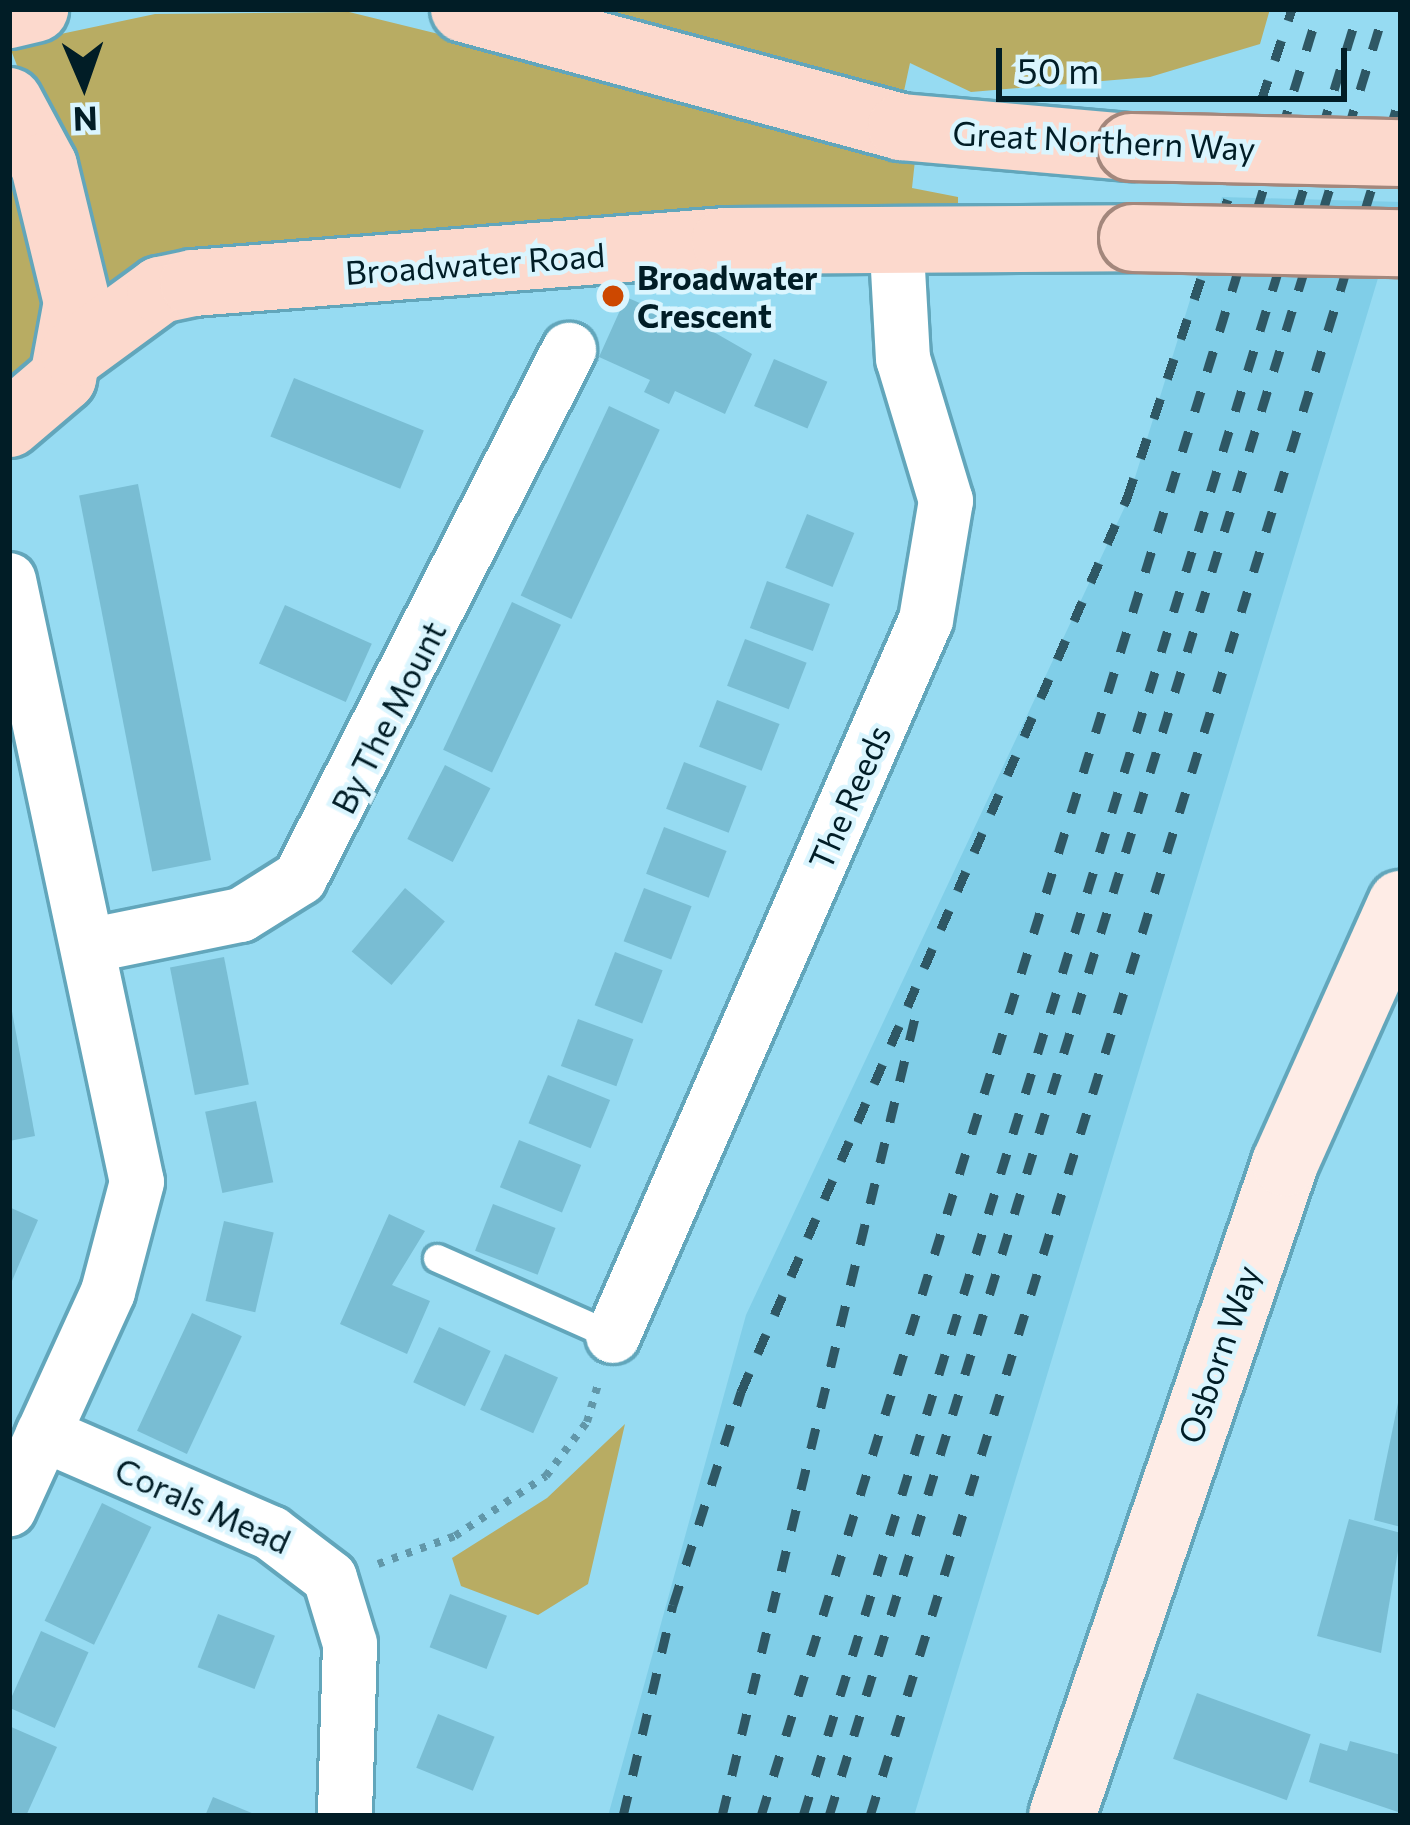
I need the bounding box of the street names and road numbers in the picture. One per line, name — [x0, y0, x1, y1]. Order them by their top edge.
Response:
street label: Great Northern Way — [952, 112, 1256, 168]
street label: Broadwater Road — [344, 234, 606, 292]
street label: By The Mount — [323, 614, 453, 820]
street label: The Reeds — [800, 719, 898, 875]
street label: Osborn Way — [1169, 1260, 1267, 1448]
street label: Corals Mead — [109, 1449, 297, 1561]

